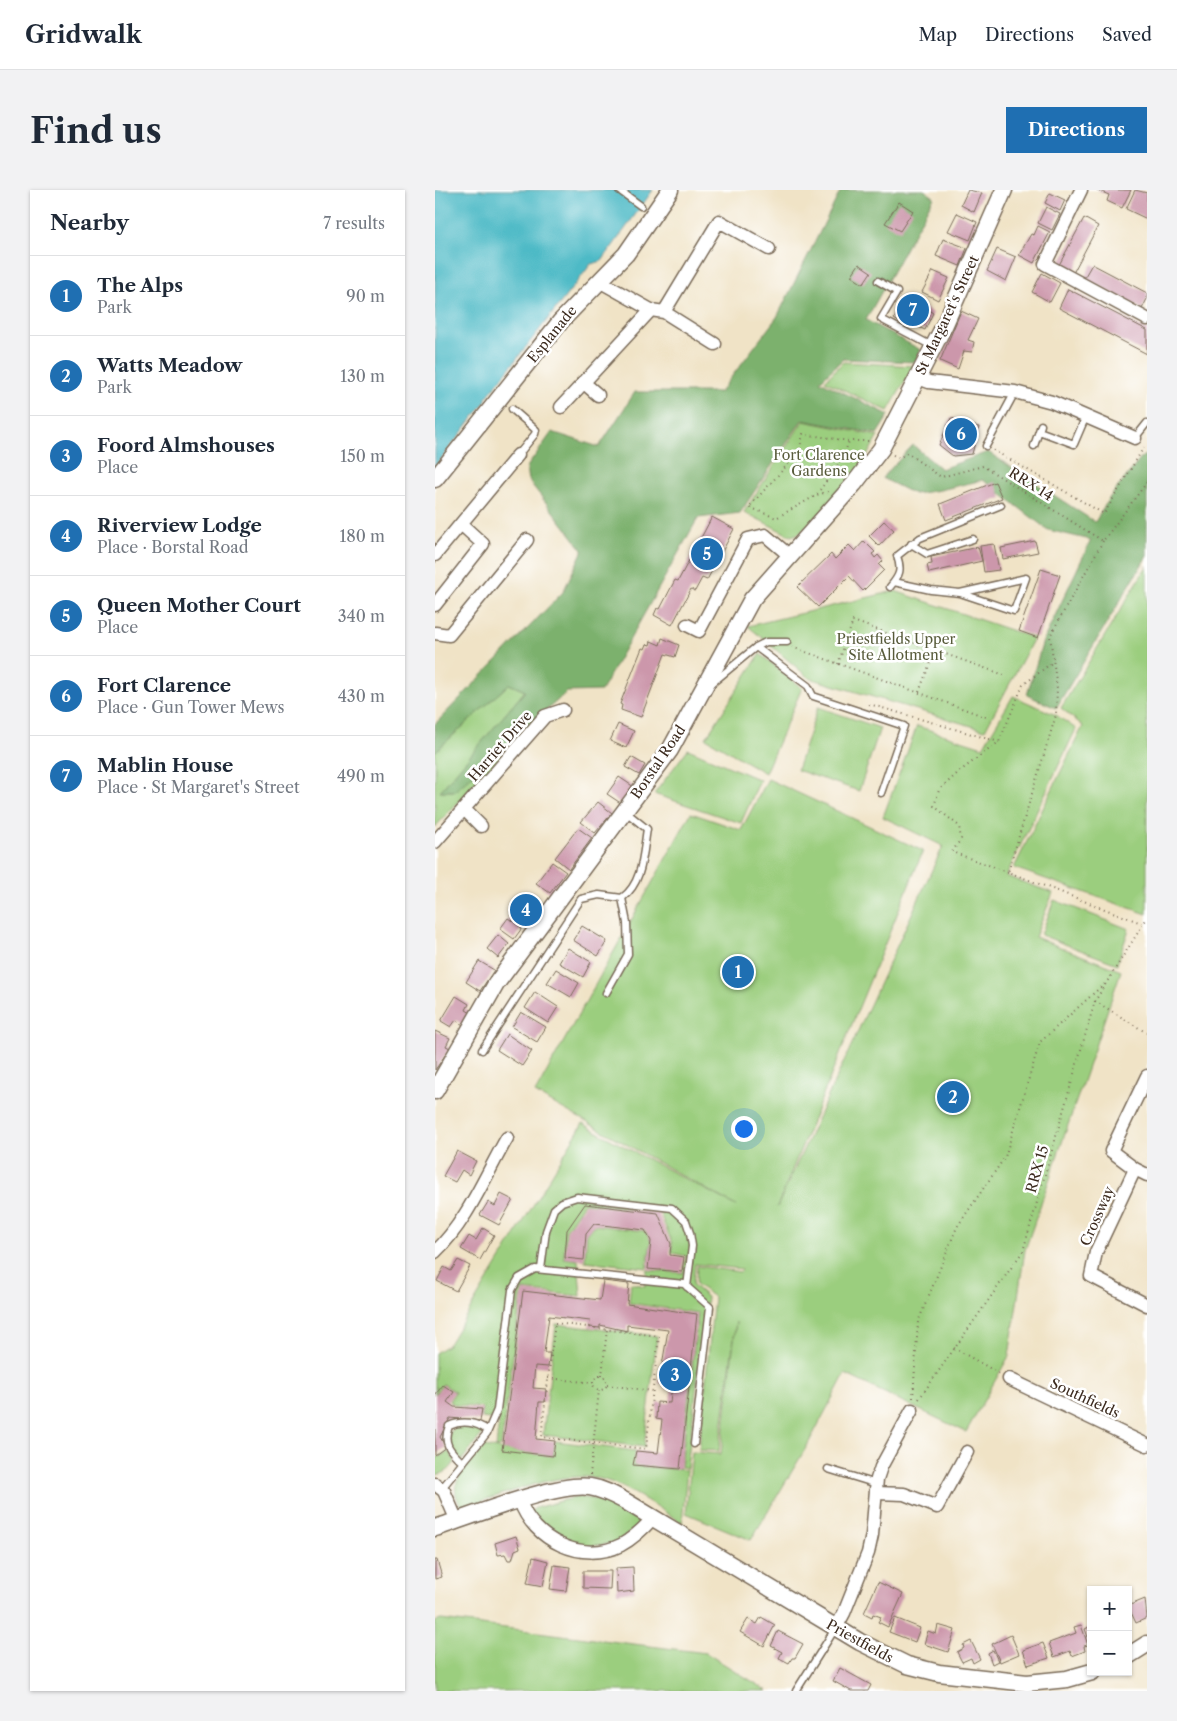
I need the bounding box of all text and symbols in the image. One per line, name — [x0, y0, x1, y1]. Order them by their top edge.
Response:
text: Gridwalk — [25, 20, 142, 49]
text: Map — [918, 24, 957, 46]
text: Directions — [985, 24, 1074, 46]
text: Saved — [1102, 24, 1152, 46]
button: Directions — [1006, 107, 1147, 153]
text: Find us — [30, 109, 162, 152]
text: Nearby — [50, 210, 129, 235]
text: 7 results — [323, 213, 385, 233]
street label: St Margaret's Street — [911, 252, 983, 378]
text: The Alps — [97, 274, 183, 297]
text: 1 — [62, 286, 70, 306]
text: 90 m — [346, 286, 385, 306]
pin: 7 — [897, 291, 929, 329]
text: Park — [97, 297, 132, 317]
street label: Esplanade — [523, 302, 581, 366]
text: Watts Meadow — [97, 354, 242, 377]
text: 2 — [61, 366, 71, 386]
text: 130 m — [340, 366, 385, 386]
text: Park — [97, 377, 132, 397]
pin: 6 — [945, 415, 977, 453]
text: Foord Almshouses — [97, 434, 275, 457]
text: 3 — [61, 446, 71, 466]
text: 150 m — [340, 446, 385, 466]
park label: Fort Clarence Gardens — [773, 446, 865, 480]
text: Place — [97, 457, 138, 477]
street label: RRX 14 — [1005, 463, 1057, 505]
text: Riverview Lodge — [97, 514, 262, 537]
text: 4 — [61, 526, 71, 546]
text: 180 m — [339, 526, 385, 546]
pin: 5 — [691, 535, 723, 573]
text: Place · Borstal Road — [97, 537, 248, 557]
text: Queen Mother Court — [97, 594, 301, 617]
text: 5 — [62, 606, 70, 626]
text: 340 m — [338, 606, 385, 626]
text: Place — [97, 617, 138, 637]
park label: Priestfields Upper Site Allotment — [837, 630, 956, 664]
text: Fort Clarence — [97, 674, 231, 697]
text: 6 — [61, 686, 71, 706]
text: 430 m — [338, 686, 385, 706]
text: Place · Gun Tower Mews — [97, 697, 284, 717]
street label: Harriet Drive — [464, 707, 536, 785]
street label: Borstal Road — [627, 721, 690, 802]
text: Mablin House — [97, 754, 233, 777]
text: 7 — [62, 766, 70, 786]
text: 490 m — [337, 766, 385, 786]
text: Place · St Margaret's Street — [97, 777, 300, 797]
pin: 4 — [510, 891, 542, 929]
pin: 1 — [722, 953, 754, 991]
pin: 2 — [937, 1078, 969, 1116]
your location — [731, 1116, 757, 1142]
street label: RRX 15 — [1022, 1143, 1052, 1195]
street label: Crossway — [1076, 1183, 1118, 1249]
pin: 3 — [659, 1356, 691, 1394]
street label: Southfields — [1047, 1374, 1123, 1422]
map controls — [1087, 1586, 1132, 1676]
button: + — [1087, 1586, 1132, 1631]
street label: Priestfields — [823, 1615, 897, 1667]
button: − — [1087, 1631, 1132, 1676]

